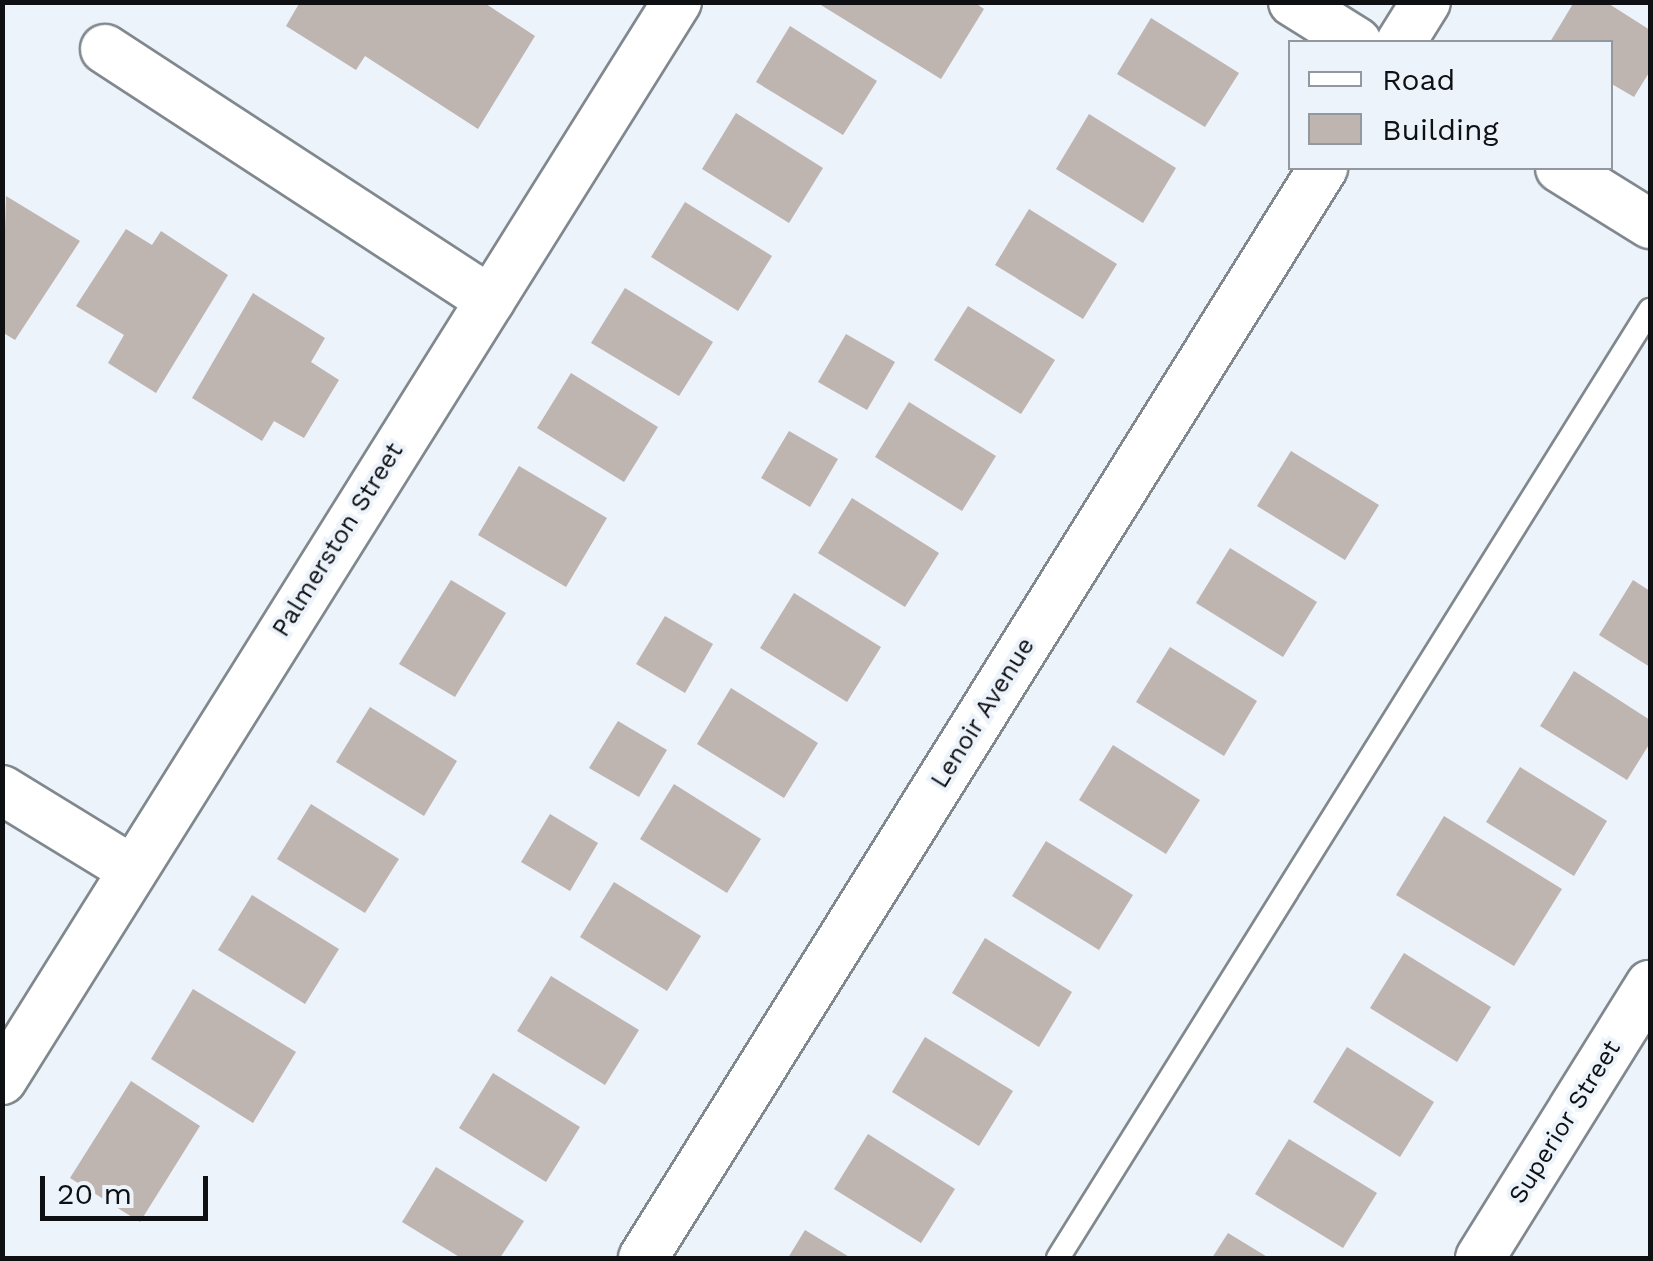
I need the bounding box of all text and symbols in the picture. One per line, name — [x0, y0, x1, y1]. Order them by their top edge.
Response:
legend — [1288, 40, 1613, 170]
text: Road — [1382, 62, 1455, 97]
text: Building — [1382, 112, 1499, 147]
street label: Palmerston Street — [266, 438, 410, 642]
street label: Lenoir Avenue — [924, 632, 1042, 794]
street label: Superior Street — [1503, 1035, 1627, 1209]
scale bar — [45, 1156, 212, 1218]
text: 20 m — [57, 1176, 132, 1211]

